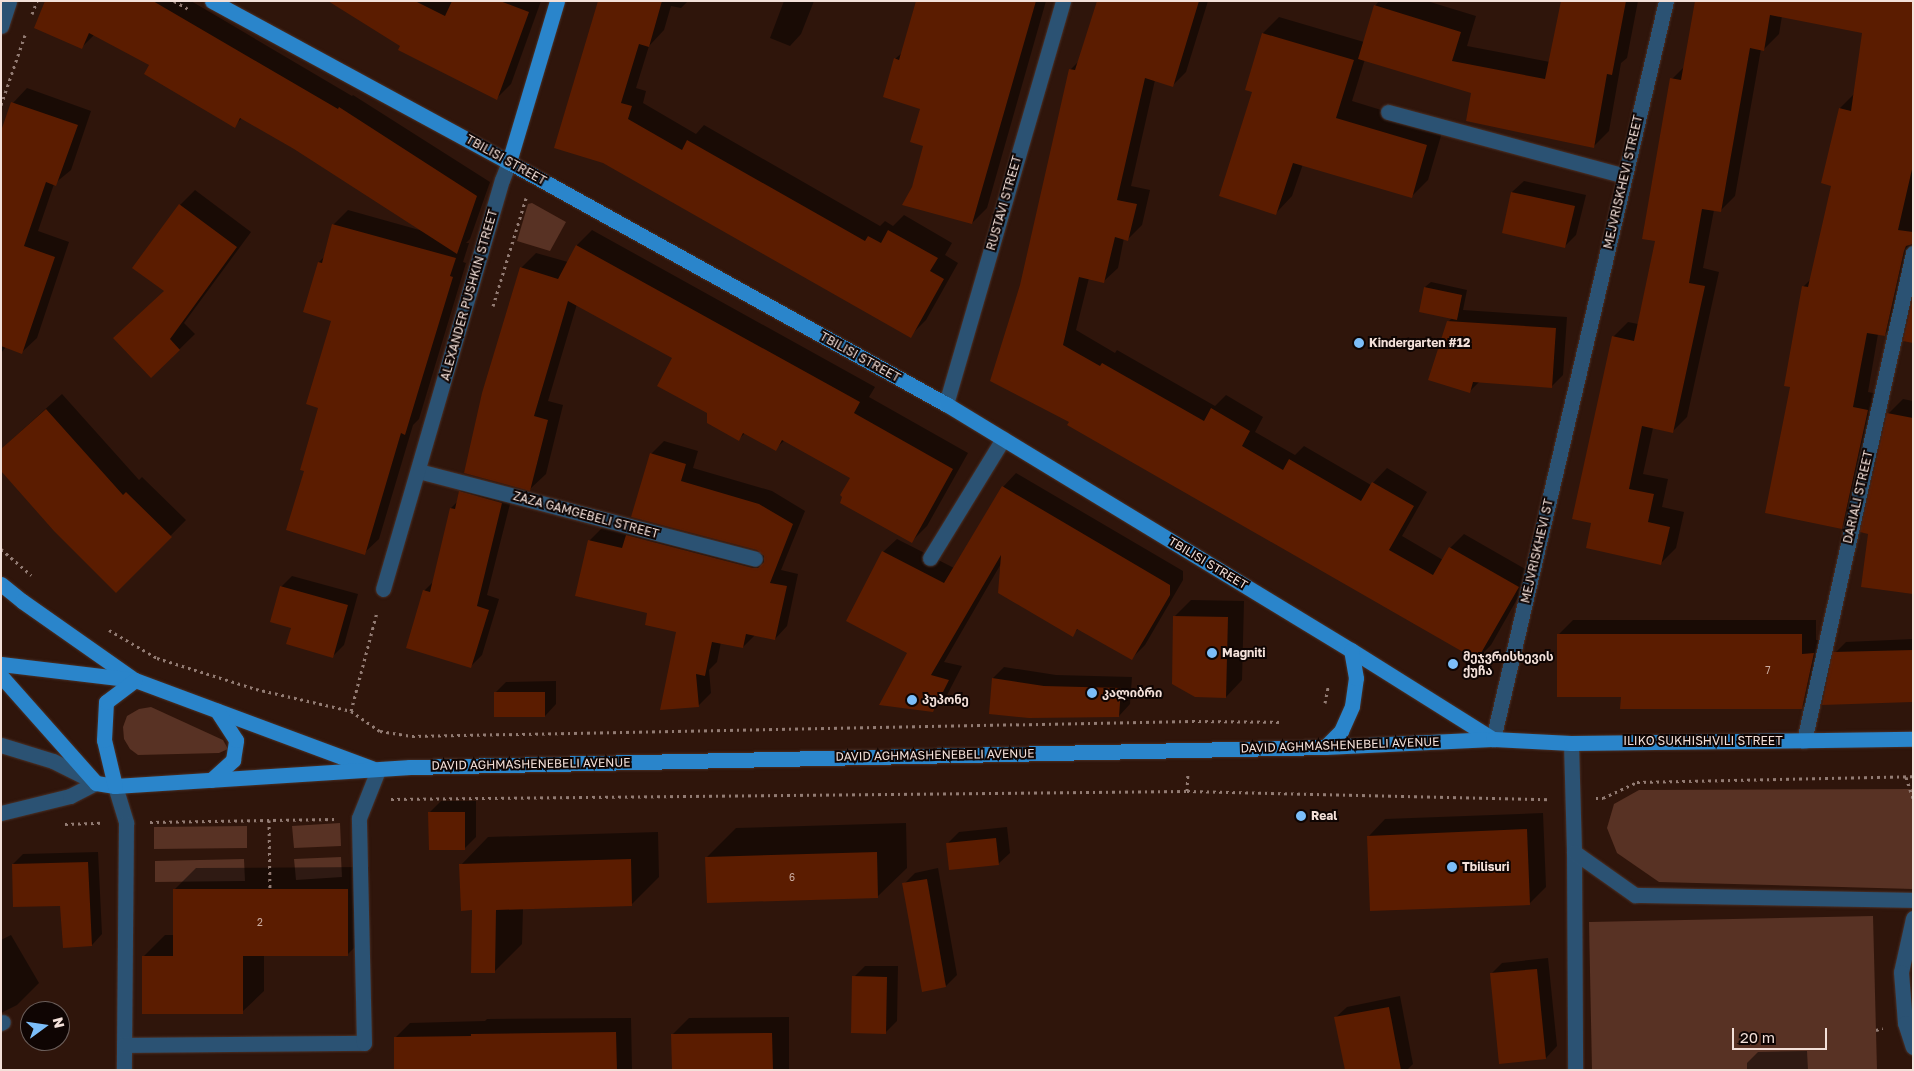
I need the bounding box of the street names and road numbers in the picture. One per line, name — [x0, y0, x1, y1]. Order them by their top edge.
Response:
street label: MEJVRISKHEVI STREET — [1601, 114, 1645, 250]
street label: TBILISI STREET — [463, 132, 549, 188]
street label: RUSTAVI STREET — [984, 154, 1024, 252]
street label: ALEXANDER PUSHKIN STREET — [438, 208, 500, 382]
street label: TBILISI STREET — [817, 329, 903, 385]
street label: DARIALI STREET — [1840, 449, 1876, 545]
street label: ZAZA GAMGEBELI STREET — [512, 489, 660, 541]
street label: MEJVRISKHEVI ST — [1518, 497, 1556, 605]
street label: TBILISI STREET — [1166, 534, 1250, 592]
street label: DAVID AGHMASHENEBELI AVENUE — [1240, 734, 1440, 756]
street label: ILIKO SUKHISHVILI STREET — [1623, 734, 1783, 748]
street label: DAVID AGHMASHENEBELI AVENUE — [835, 746, 1035, 764]
street label: DAVID AGHMASHENEBELI AVENUE — [431, 755, 631, 773]

